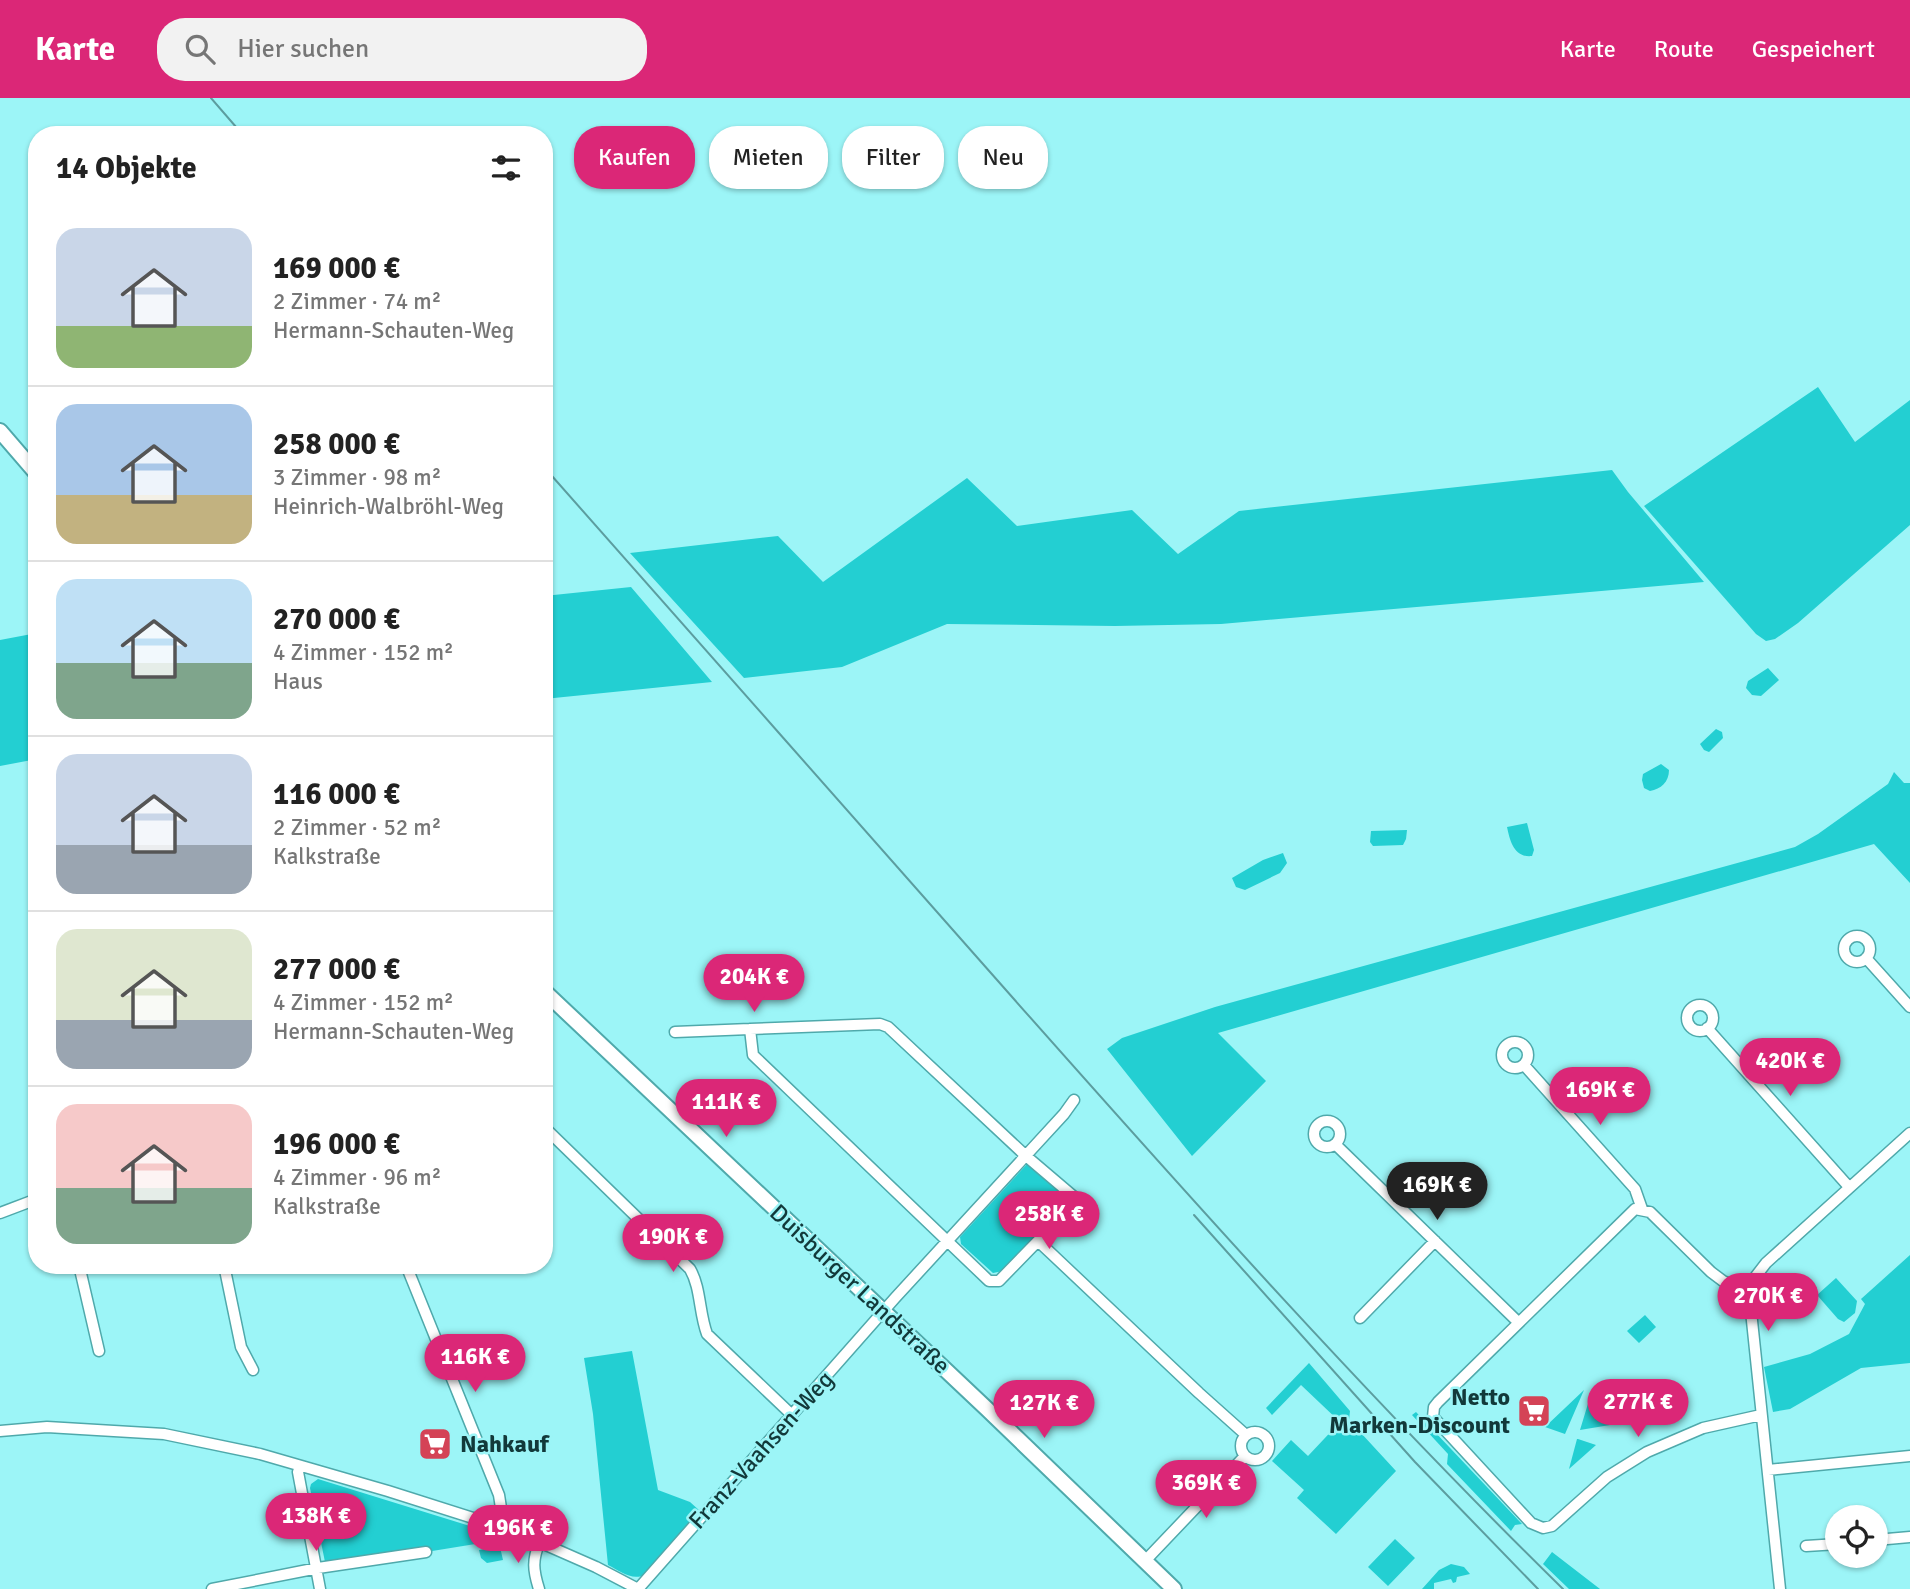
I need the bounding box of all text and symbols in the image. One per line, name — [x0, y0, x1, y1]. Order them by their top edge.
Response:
search box — [157, 18, 647, 81]
text: Karte — [35, 29, 115, 70]
icon: search — [181, 30, 219, 68]
text: Hier suchen — [237, 33, 369, 65]
text: Karte — [1560, 34, 1616, 64]
text: Route — [1654, 34, 1714, 64]
text: Gespeichert — [1752, 34, 1875, 64]
chip: Kaufen — [574, 126, 695, 189]
chip: Mieten — [709, 126, 828, 189]
chip: Filter — [842, 126, 944, 189]
chip: Neu — [958, 126, 1048, 189]
icon: filters — [487, 149, 525, 187]
text: 14 Objekte — [56, 150, 197, 187]
text: 169 000 € — [273, 250, 400, 287]
icon: home — [112, 256, 196, 340]
text: 2 Zimmer · 74 m² — [273, 287, 441, 316]
text: Hermann-Schauten-Weg — [273, 316, 514, 345]
text: 258 000 € — [273, 426, 400, 463]
icon: home — [112, 432, 196, 516]
text: 3 Zimmer · 98 m² — [273, 463, 441, 492]
text: Heinrich-Walbröhl-Weg — [273, 492, 504, 521]
text: 270 000 € — [273, 601, 400, 638]
icon: home — [112, 607, 196, 691]
text: 4 Zimmer · 152 m² — [273, 638, 454, 667]
text: Haus — [273, 667, 323, 696]
text: 116 000 € — [273, 776, 400, 813]
icon: home — [112, 782, 196, 866]
text: 2 Zimmer · 52 m² — [273, 813, 441, 842]
text: Kalkstraße — [273, 842, 381, 871]
text: 277 000 € — [273, 951, 400, 988]
pin: 204K € — [697, 954, 811, 1014]
icon: home — [112, 957, 196, 1041]
text: 204K € — [719, 962, 789, 991]
text: 4 Zimmer · 152 m² — [273, 988, 454, 1017]
text: Hermann-Schauten-Weg — [273, 1017, 514, 1046]
pin: 420K € — [1733, 1038, 1847, 1098]
text: 420K € — [1755, 1046, 1825, 1075]
pin: 169K € — [1543, 1068, 1657, 1127]
text: 169K € — [1565, 1075, 1635, 1104]
pin: 111K € — [669, 1080, 783, 1139]
text: 111K € — [691, 1087, 761, 1116]
text: 196 000 € — [273, 1126, 400, 1163]
icon: home — [112, 1132, 196, 1216]
pin: 169K € — [1380, 1162, 1494, 1222]
text: 4 Zimmer · 96 m² — [273, 1163, 441, 1192]
text: 169K € — [1402, 1170, 1472, 1199]
text: Kalkstraße — [273, 1192, 381, 1221]
pin: 258K € — [992, 1192, 1106, 1251]
street label: Duisburger Landstraße — [764, 1198, 956, 1380]
text: 258K € — [1014, 1199, 1084, 1228]
pin: 190K € — [616, 1214, 730, 1274]
text: 190K € — [638, 1222, 708, 1251]
pin: 270K € — [1711, 1274, 1825, 1333]
text: 270K € — [1733, 1281, 1803, 1310]
pin: 116K € — [418, 1334, 532, 1394]
text: 116K € — [440, 1342, 510, 1371]
street label: Franz-Vaahsen-Weg — [682, 1365, 840, 1535]
pin: 127K € — [987, 1380, 1101, 1440]
pin: 277K € — [1581, 1380, 1695, 1439]
place label: Netto Marken-Discount — [1329, 1382, 1510, 1440]
text: 277K € — [1603, 1387, 1673, 1416]
text: 127K € — [1009, 1388, 1079, 1417]
supermarket icon: Netto Marken-Discount — [1515, 1392, 1553, 1430]
supermarket icon: Nahkauf — [416, 1425, 454, 1463]
place label: Nahkauf — [460, 1429, 550, 1459]
pin: 369K € — [1149, 1460, 1263, 1520]
text: 369K € — [1171, 1468, 1241, 1497]
pin: 138K € — [259, 1494, 373, 1553]
text: 138K € — [281, 1501, 351, 1530]
map controls — [1825, 1505, 1888, 1568]
button: locate — [1825, 1505, 1888, 1568]
pin: 196K € — [461, 1506, 575, 1565]
text: 196K € — [483, 1513, 553, 1542]

